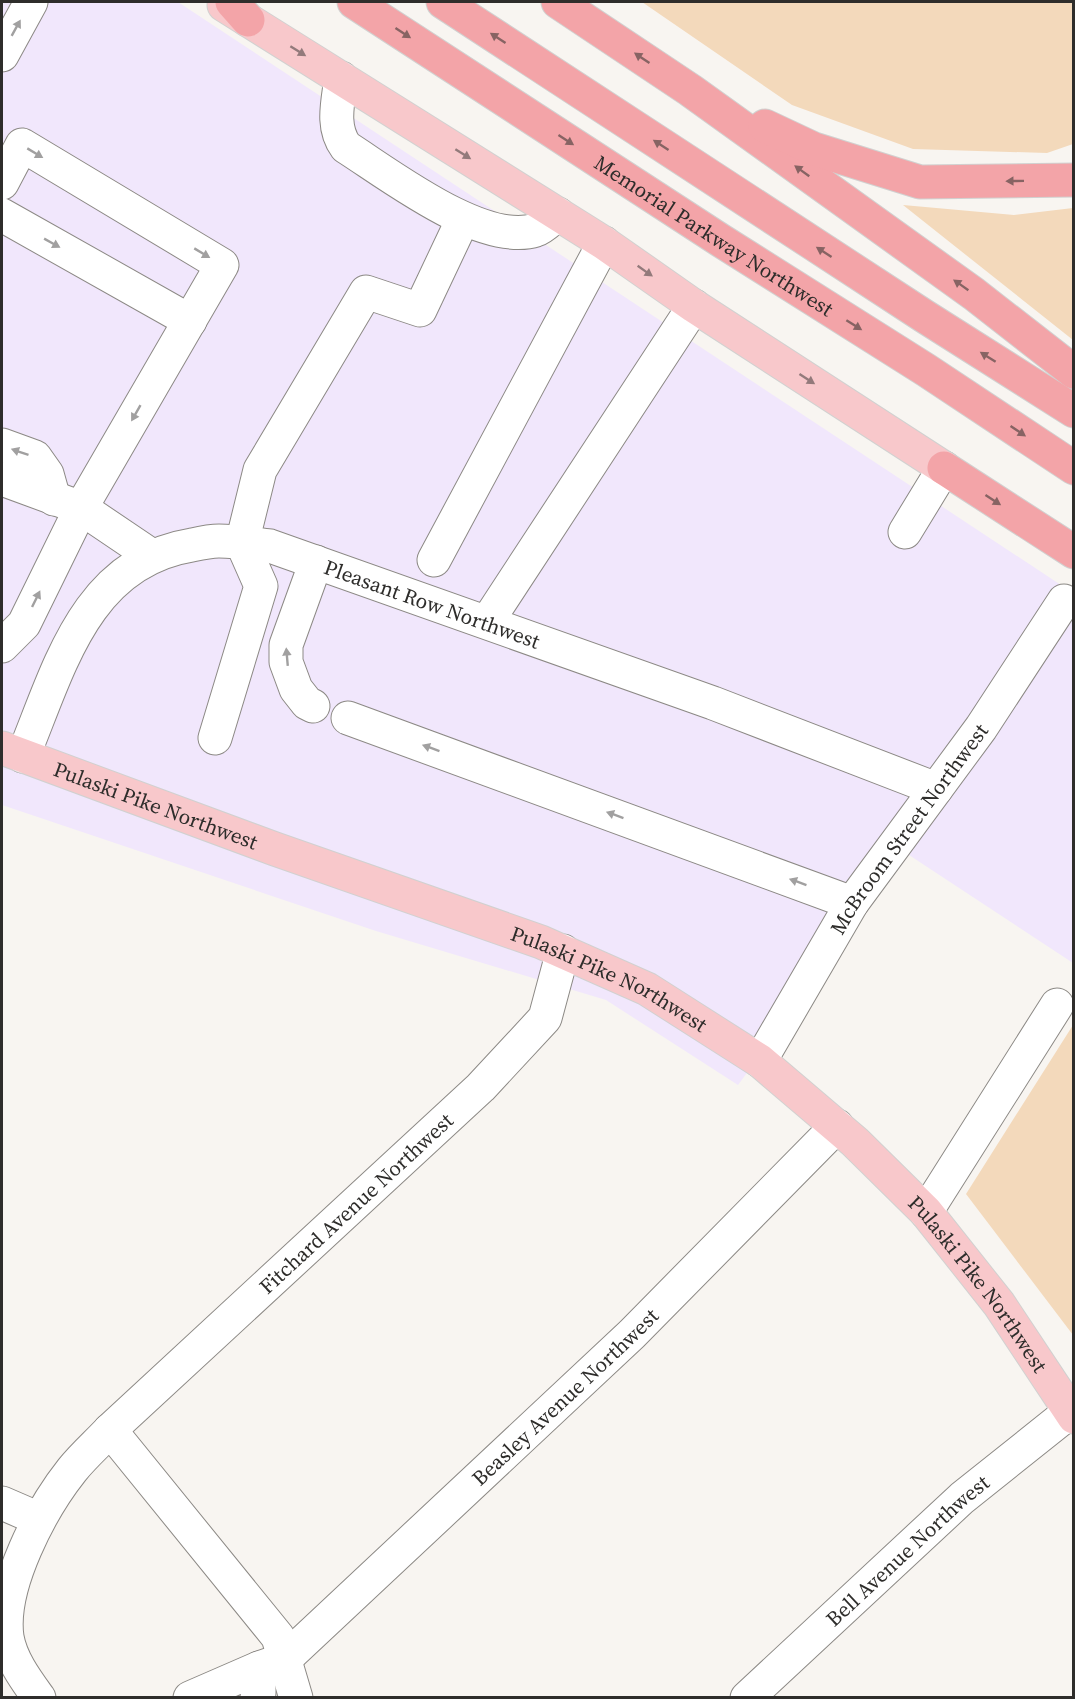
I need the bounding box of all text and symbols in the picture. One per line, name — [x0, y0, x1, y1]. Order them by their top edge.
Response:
one-way arrow — [11, 20, 21, 37]
one-way arrow — [395, 27, 411, 38]
one-way arrow — [490, 33, 506, 44]
one-way arrow — [290, 46, 306, 57]
one-way arrow — [634, 52, 650, 64]
one-way arrow — [558, 134, 574, 146]
one-way arrow — [653, 140, 669, 151]
one-way arrow — [27, 147, 43, 158]
street label: Memorial Parkway Northwest — [589, 148, 839, 323]
one-way arrow — [455, 149, 471, 160]
one-way arrow — [795, 165, 811, 177]
one-way arrow — [1006, 176, 1025, 185]
one-way arrow — [44, 238, 61, 248]
one-way arrow — [816, 246, 833, 257]
one-way arrow — [194, 248, 211, 258]
one-way arrow — [636, 265, 652, 277]
one-way arrow — [954, 279, 970, 291]
one-way arrow — [846, 319, 862, 330]
one-way arrow — [980, 352, 996, 363]
one-way arrow — [799, 374, 815, 385]
one-way arrow — [131, 405, 141, 422]
one-way arrow — [1009, 425, 1025, 437]
one-way arrow — [11, 446, 29, 456]
one-way arrow — [985, 494, 1001, 505]
street label: Pleasant Row Northwest — [320, 552, 544, 655]
one-way arrow — [31, 591, 41, 608]
one-way arrow — [282, 647, 292, 666]
street label: McBroom Street Northwest — [823, 717, 994, 939]
one-way arrow — [422, 743, 440, 753]
street label: Pulaski Pike Northwest — [50, 754, 262, 856]
one-way arrow — [606, 809, 624, 819]
one-way arrow — [788, 877, 806, 887]
street label: Pulaski Pike Northwest — [507, 918, 713, 1038]
street label: Fitchard Avenue Northwest — [252, 1106, 459, 1300]
street label: Pulaski Pike Northwest — [902, 1188, 1055, 1378]
street label: Beasley Avenue Northwest — [465, 1301, 665, 1492]
street label: Bell Avenue Northwest — [819, 1468, 995, 1632]

